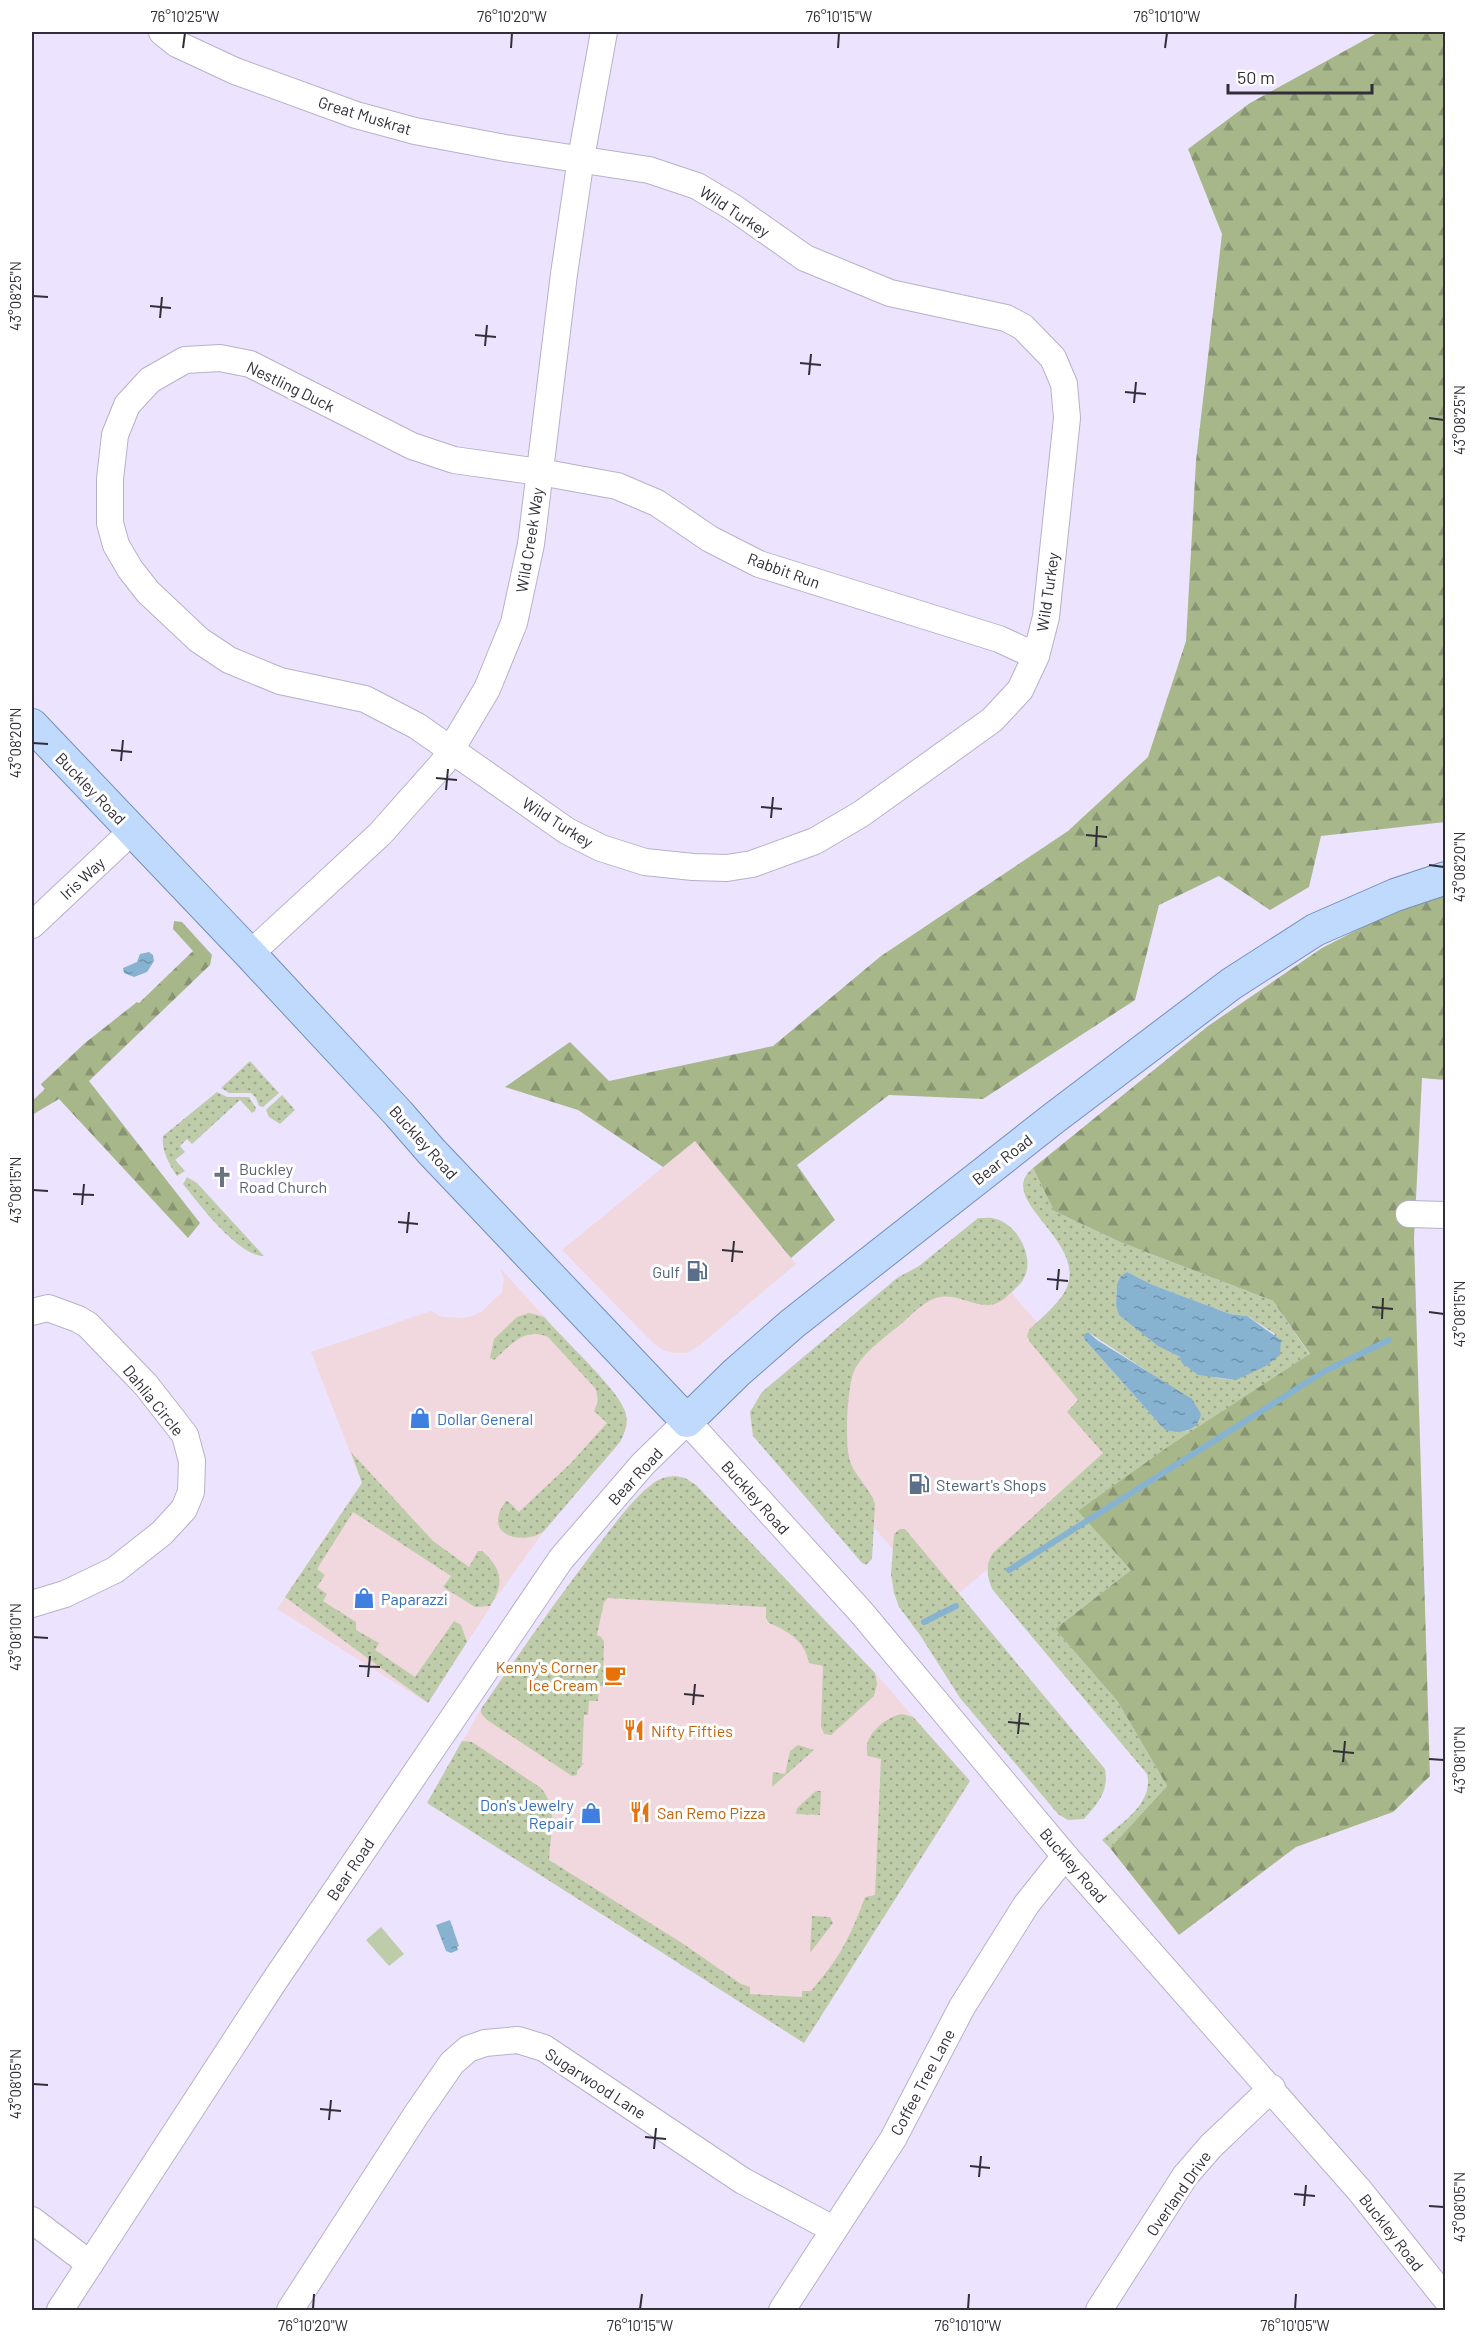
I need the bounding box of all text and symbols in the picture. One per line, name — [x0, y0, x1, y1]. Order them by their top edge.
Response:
text: 76°10'25"W — [150, 7, 220, 25]
text: 76°10'20"W — [477, 7, 547, 25]
text: 76°10'15"W — [806, 7, 872, 25]
text: 76°10'10"W — [1133, 7, 1201, 25]
scale bar — [1228, 57, 1372, 95]
text: 50 m — [1237, 66, 1275, 88]
street label: Great Muskrat — [316, 92, 414, 138]
street label: Wild Turkey — [696, 181, 774, 241]
text: 43°08'25"N — [6, 261, 24, 331]
street label: Nestling Duck — [244, 357, 338, 415]
text: 43°08'25"N — [1450, 385, 1468, 455]
street label: Wild Creek Way — [511, 485, 547, 594]
street label: Rabbit Run — [745, 548, 823, 592]
street label: Wild Turkey — [1032, 550, 1062, 633]
text: 43°08'20"N — [6, 708, 24, 778]
street label: Buckley Road — [52, 748, 130, 828]
street label: Wild Turkey — [519, 793, 597, 852]
text: 43°08'20"N — [1450, 832, 1468, 902]
street label: Iris Way — [56, 852, 109, 903]
street label: Buckley Road — [386, 1101, 462, 1183]
street label: Bear Road — [968, 1130, 1036, 1188]
text: 43°08'15"N — [6, 1156, 24, 1224]
place label: Buckley Road Church — [239, 1159, 327, 1196]
church icon: Buckley Road Church — [210, 1165, 234, 1189]
fuel station icon: Gulf — [685, 1259, 709, 1283]
place label: Gulf — [652, 1262, 680, 1281]
text: 43°08'15"N — [1450, 1280, 1468, 1348]
street label: Dahlia Circle — [120, 1361, 188, 1439]
shop icon: Dollar General — [408, 1406, 432, 1430]
place label: Dollar General — [437, 1409, 533, 1428]
street label: Bear Road — [604, 1444, 666, 1508]
street label: Buckley Road — [718, 1456, 794, 1538]
fuel station icon: Stewart's Shops — [907, 1472, 931, 1496]
place label: Stewart's Shops — [936, 1475, 1046, 1494]
shop icon: Paparazzi — [352, 1586, 376, 1610]
place label: Paparazzi — [381, 1589, 448, 1608]
text: 43°08'10"N — [6, 1603, 24, 1671]
place label: Kenny's Corner Ice Cream — [496, 1657, 598, 1694]
cafe icon: Kenny's Corner Ice Cream — [603, 1663, 627, 1687]
restaurant icon: Nifty Fifties — [622, 1718, 646, 1742]
place label: Nifty Fifties — [651, 1721, 733, 1740]
text: 43°08'10"N — [1450, 1726, 1468, 1794]
place label: Don's Jewelry Repair — [480, 1795, 575, 1832]
restaurant icon: San Remo Pizza — [628, 1800, 652, 1824]
shop icon: Don's Jewelry Repair — [579, 1801, 603, 1825]
place label: San Remo Pizza — [657, 1803, 766, 1822]
street label: Buckley Road — [1036, 1824, 1112, 1906]
street label: Bear Road — [322, 1834, 378, 1904]
street label: Coffee Tree Lane — [886, 2026, 958, 2138]
street label: Sugarwood Lane — [542, 2043, 650, 2123]
text: 43°08'05"N — [6, 2049, 24, 2119]
street label: Overland Drive — [1142, 2147, 1214, 2239]
text: 43°08'05"N — [1450, 2172, 1468, 2242]
street label: Buckley Road — [1356, 2190, 1428, 2274]
text: 76°10'20"W — [278, 2316, 348, 2334]
text: 76°10'15"W — [607, 2316, 673, 2334]
text: 76°10'10"W — [934, 2316, 1002, 2334]
text: 76°10'05"W — [1260, 2316, 1330, 2334]

